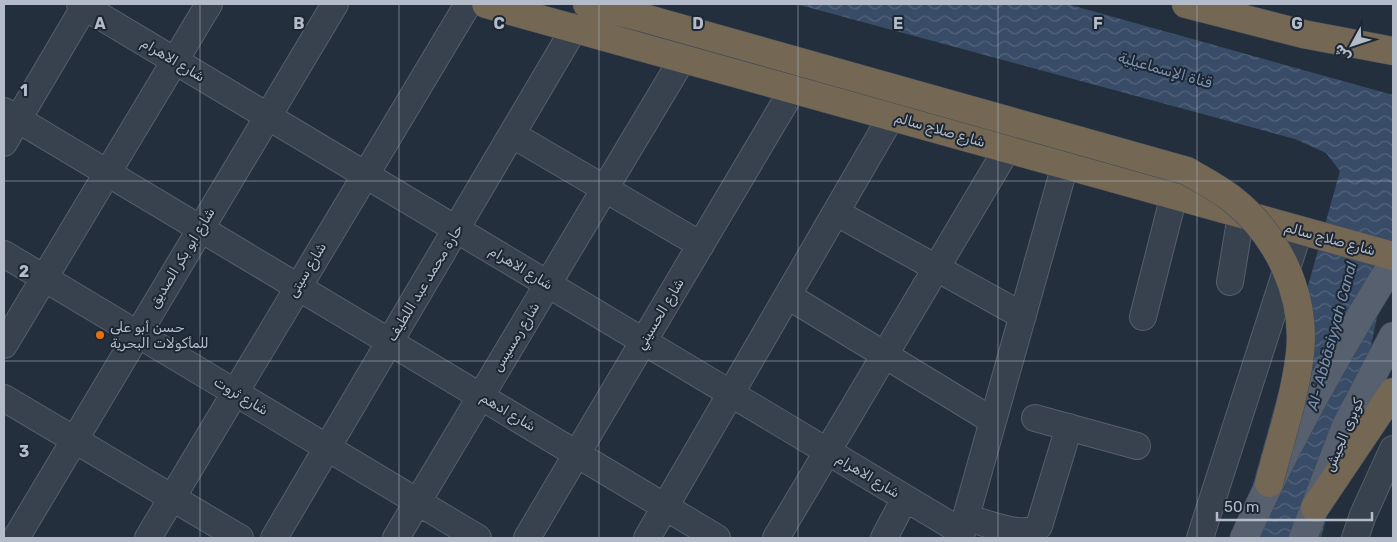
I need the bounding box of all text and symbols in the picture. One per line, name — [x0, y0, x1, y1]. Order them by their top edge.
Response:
text: A — [94, 14, 106, 33]
text: B — [293, 14, 305, 33]
text: C — [493, 14, 505, 33]
text: D — [692, 14, 704, 33]
text: E — [893, 14, 903, 33]
text: F — [1093, 14, 1103, 33]
text: G — [1291, 14, 1303, 33]
north arrow — [1327, 20, 1377, 70]
street label: شارع الاهرام — [137, 34, 208, 87]
text: ش — [1330, 41, 1355, 65]
water label: قناة الإسماعيلية — [1116, 48, 1214, 92]
text: 1 — [20, 81, 28, 100]
street label: شارع صلاح سالم — [892, 109, 987, 153]
street label: شارع ابو بكر الصديق — [145, 205, 220, 312]
street label: شارع صلاح سالم — [1282, 219, 1377, 261]
street label: حارة محمد عبد اللطيف — [383, 221, 467, 345]
street label: شارع سيتى — [284, 239, 332, 302]
street label: شارع الاهرام — [485, 242, 556, 295]
water label: Al-ʿAbbāsiyyah Canal — [1303, 260, 1361, 413]
text: 2 — [19, 262, 29, 281]
street label: شارع الحسيني — [632, 275, 690, 354]
street label: شارع رمسيس — [489, 299, 545, 376]
place label: حسن أبو على للمأكولات البحرية — [110, 319, 209, 352]
marker: حسن أبو على للمأكولات البحرية — [94, 329, 106, 341]
street label: شارع ثروت — [210, 373, 271, 421]
street label: شارع ادهم — [476, 389, 539, 437]
street label: كوبرى الجيش — [1321, 395, 1367, 474]
text: 3 — [19, 442, 29, 461]
street label: شارع الاهرام — [832, 450, 903, 503]
scale bar — [1217, 490, 1372, 522]
text: 50 m — [1224, 498, 1259, 516]

